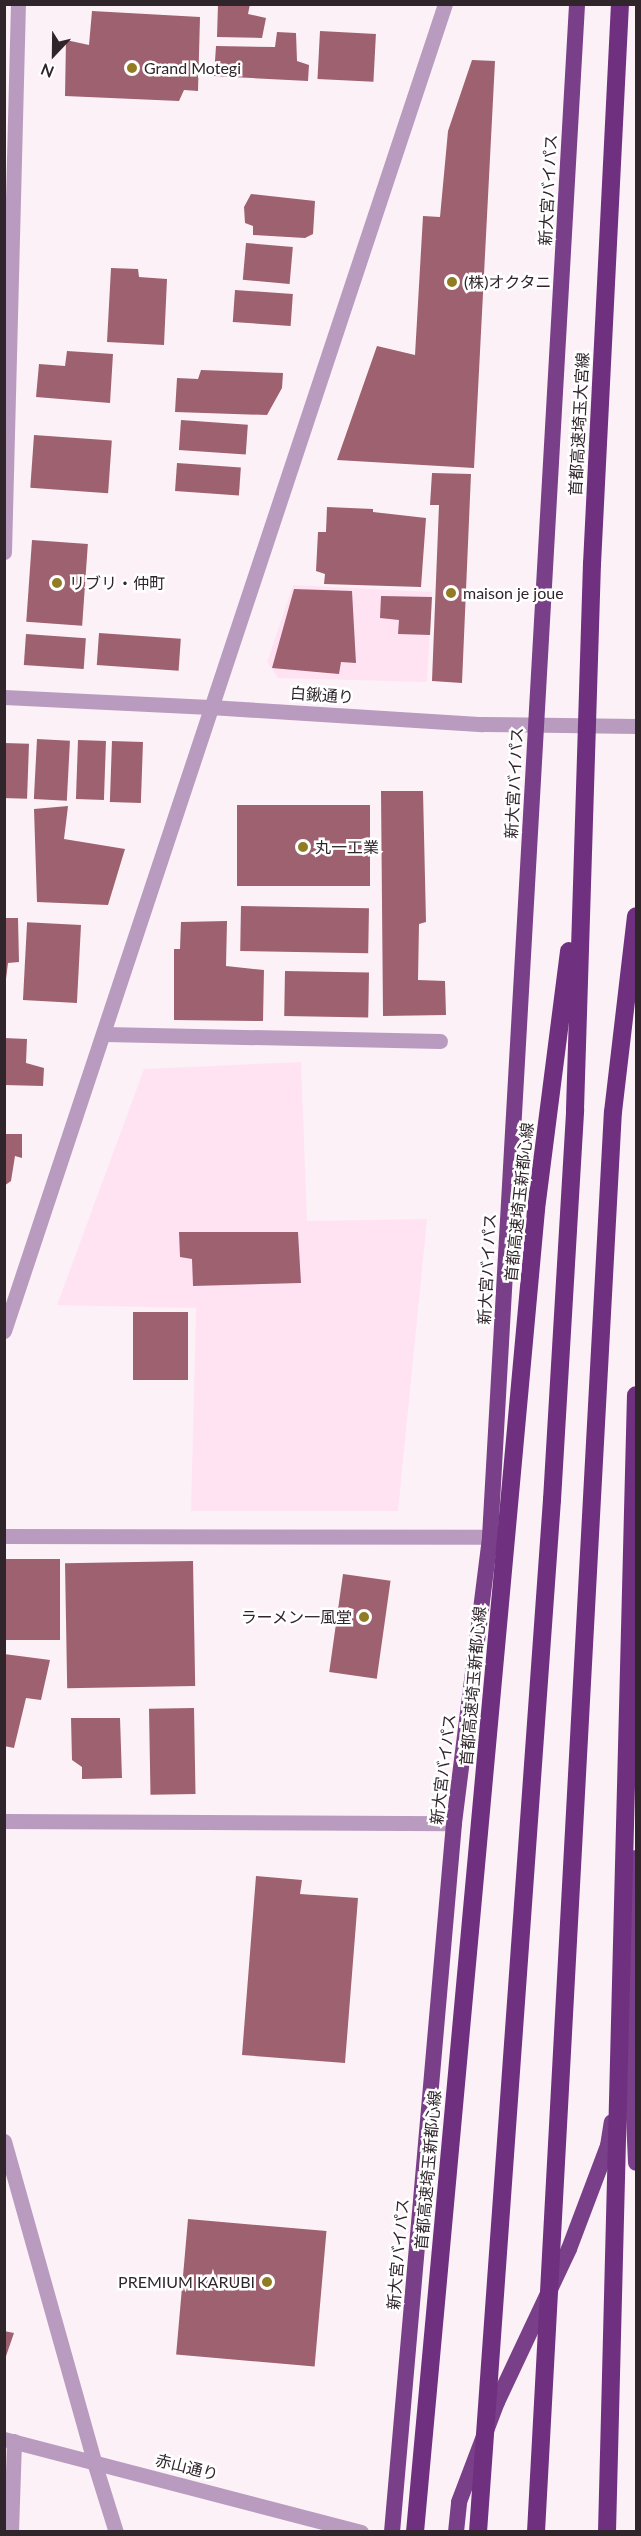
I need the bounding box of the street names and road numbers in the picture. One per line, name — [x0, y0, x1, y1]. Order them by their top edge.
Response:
street label: 新大宮バイパス — [535, 134, 561, 246]
street label: 首都高速埼玉大宮線 — [566, 352, 592, 496]
street label: 白鍬通り — [289, 683, 355, 707]
street label: 新大宮バイパス — [501, 727, 527, 839]
street label: 首都高速埼玉新都心線 — [501, 1121, 537, 1283]
street label: 新大宮バイパス — [474, 1213, 500, 1325]
street label: 首都高速埼玉新都心線 — [456, 1605, 490, 1767]
street label: 新大宮バイパス — [427, 1712, 459, 1826]
street label: 首都高速埼玉新都心線 — [411, 2089, 445, 2251]
street label: 新大宮バイパス — [384, 2197, 412, 2311]
street label: 赤山通り — [154, 2450, 220, 2484]

